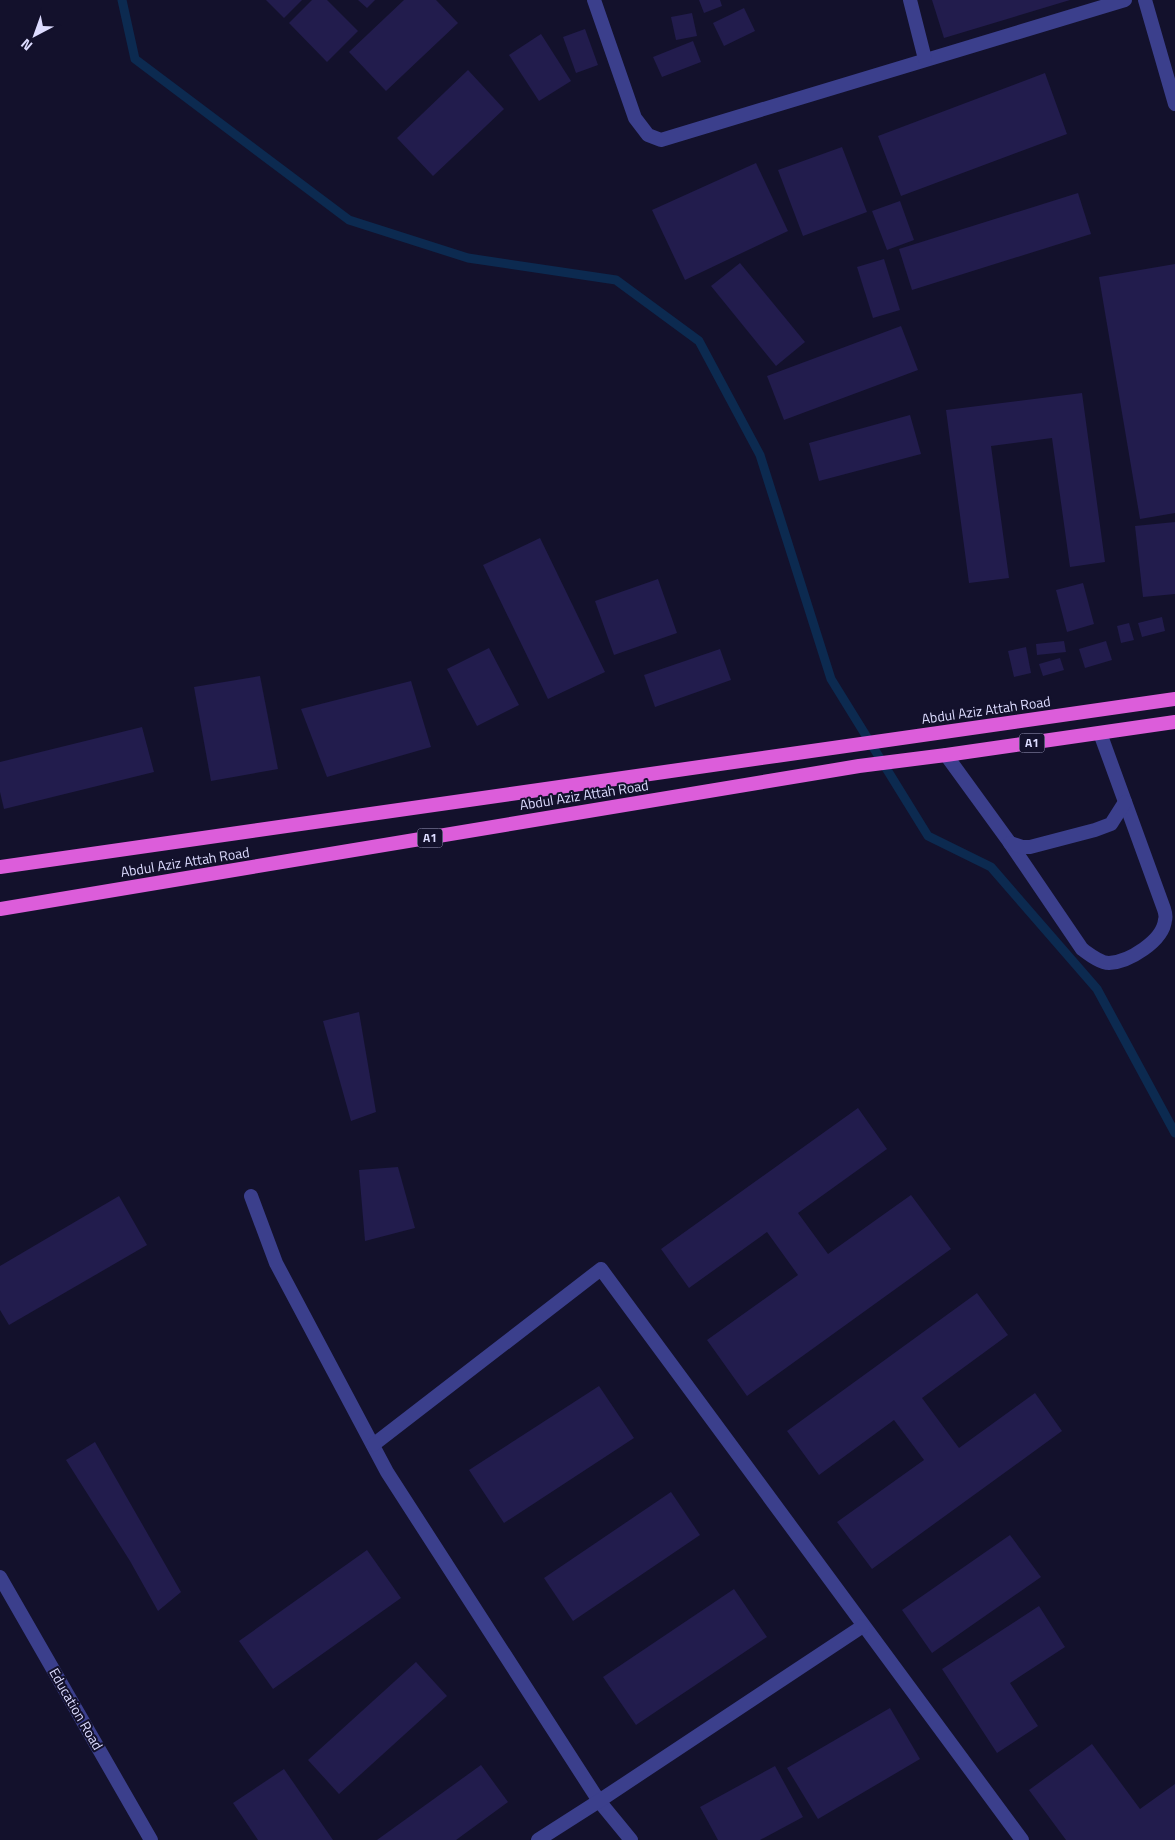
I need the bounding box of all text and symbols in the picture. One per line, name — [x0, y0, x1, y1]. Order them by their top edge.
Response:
north arrow — [10, 10, 60, 60]
text: N — [16, 34, 37, 56]
street label: Abdul Aziz Attah Road — [920, 690, 1052, 729]
road number: A1 — [1020, 734, 1044, 752]
street label: Abdul Aziz Attah Road — [518, 774, 650, 815]
road number: A1 — [418, 828, 442, 848]
street label: Abdul Aziz Attah Road — [119, 841, 251, 882]
street label: Education Road — [44, 1664, 108, 1754]

